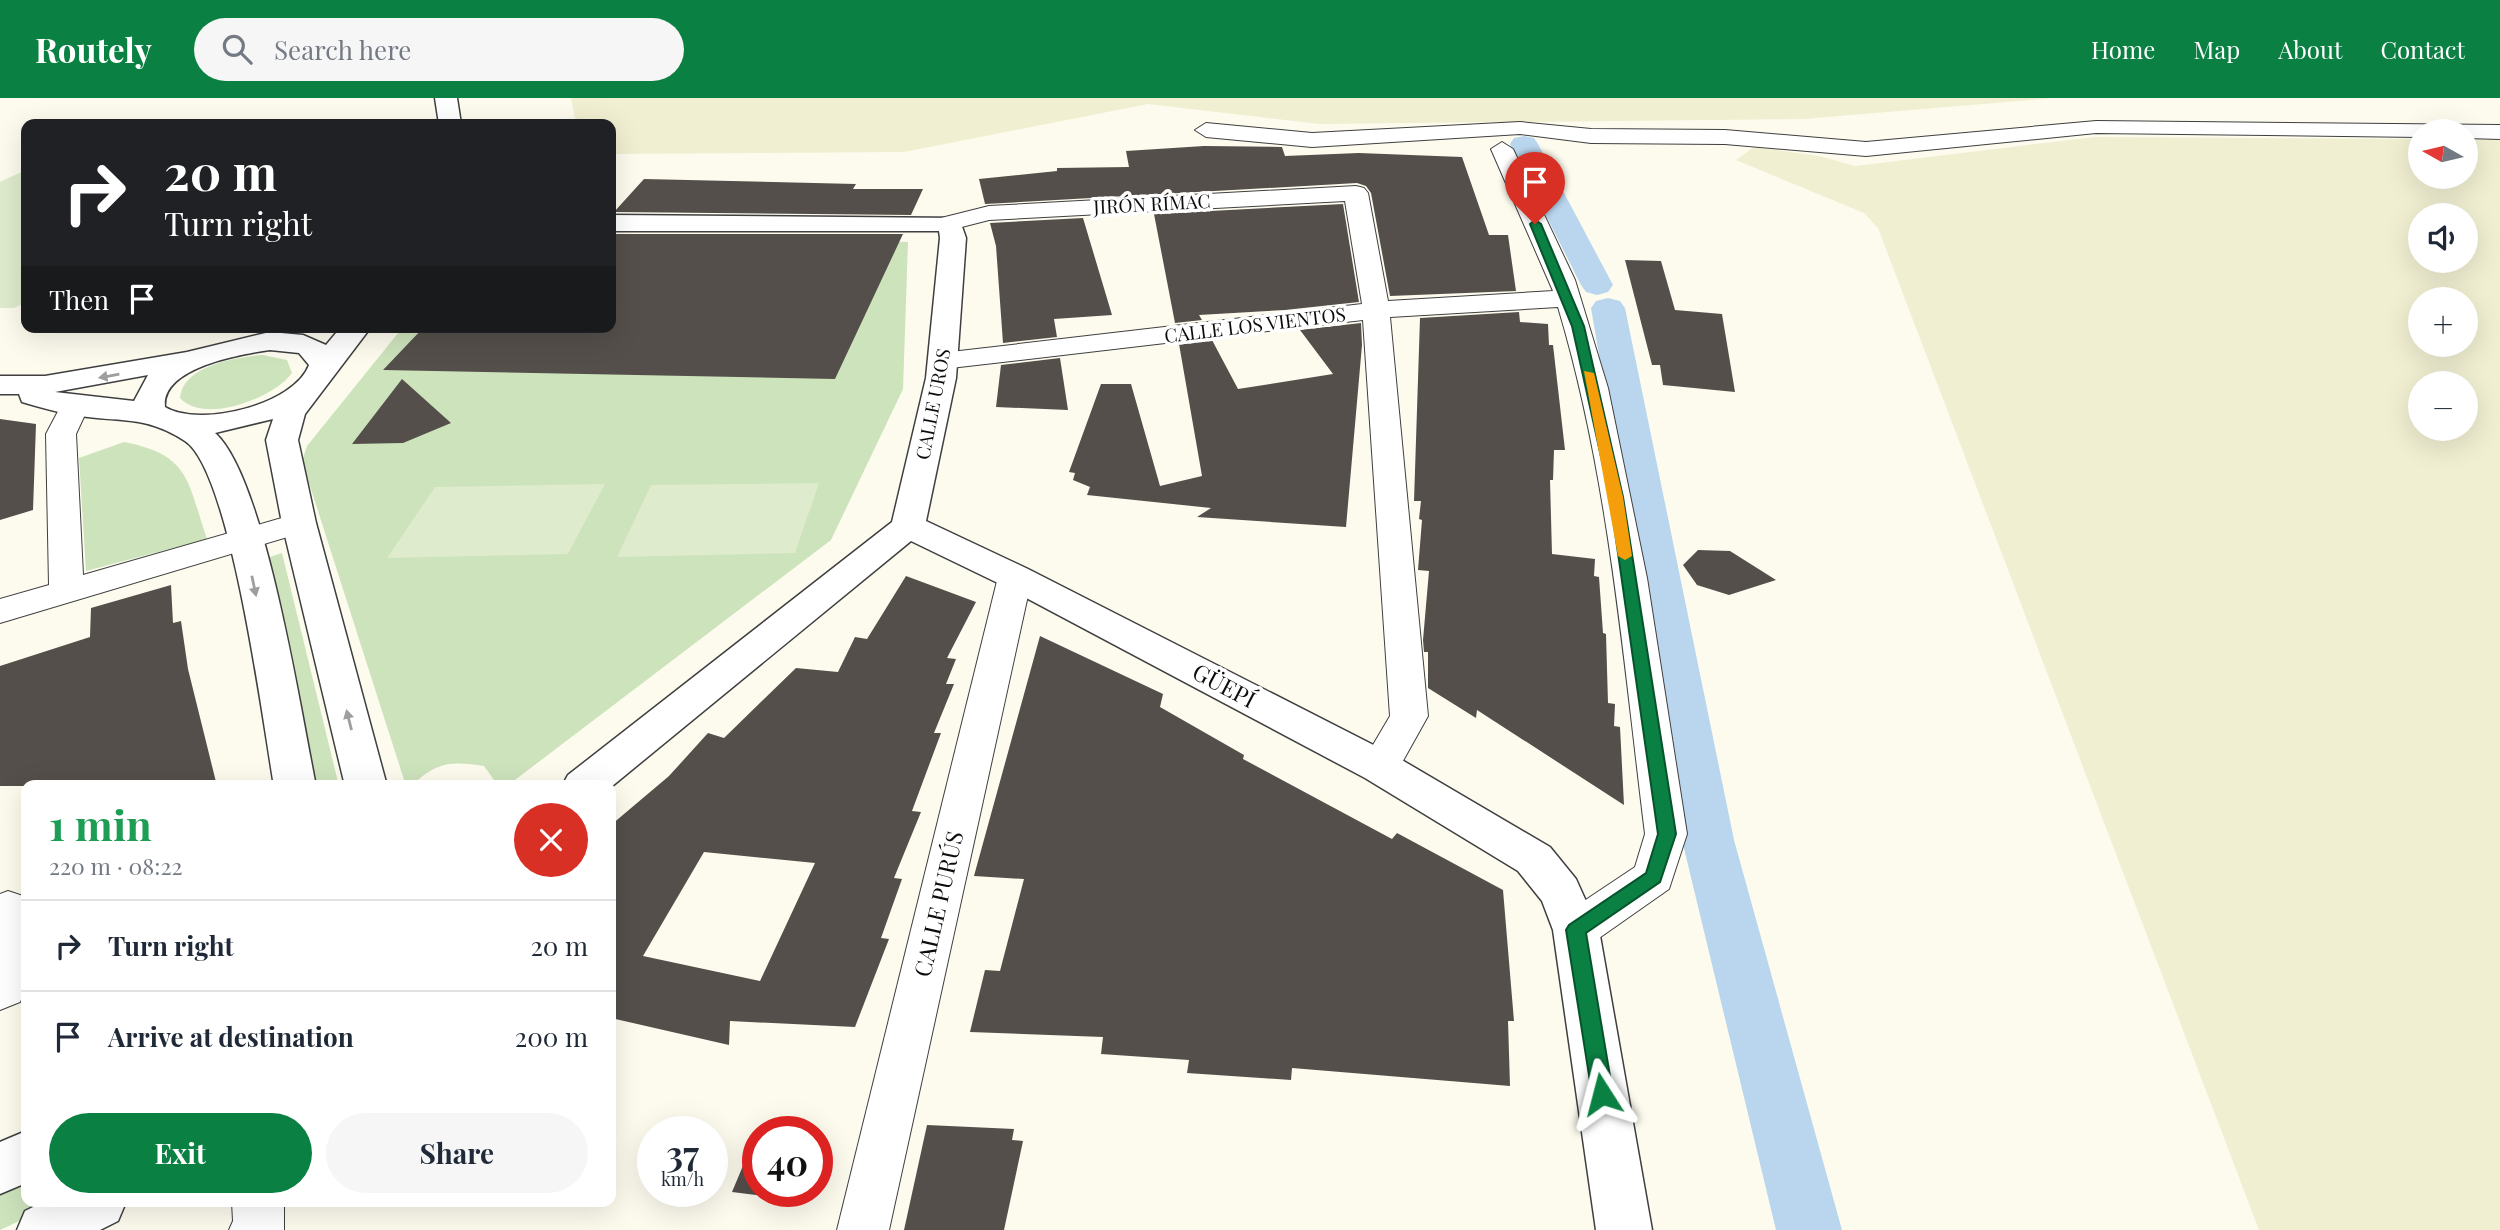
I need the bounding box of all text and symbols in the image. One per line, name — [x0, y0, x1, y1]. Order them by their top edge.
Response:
search box — [194, 18, 684, 81]
text: Routely — [35, 27, 152, 71]
icon: search — [218, 30, 256, 68]
text: Search here — [274, 32, 411, 67]
text: Home — [2091, 33, 2155, 65]
text: Map — [2193, 33, 2240, 65]
text: About — [2278, 33, 2342, 65]
text: Contact — [2380, 33, 2465, 65]
north arrow — [2408, 119, 2478, 189]
map controls — [2408, 119, 2478, 441]
text: 20 m — [164, 138, 277, 203]
icon: right — [49, 147, 140, 238]
pin — [1505, 152, 1565, 224]
icon: arrive — [1516, 163, 1554, 201]
street label: JIRÓN RÍMAC — [1092, 187, 1211, 219]
text: Turn right — [164, 201, 312, 244]
button: sound — [2408, 203, 2478, 273]
icon: arrive — [123, 280, 161, 318]
text: Then — [49, 282, 109, 317]
button: + — [2408, 287, 2478, 357]
street label: CALLE LOS VIENTOS — [1163, 300, 1347, 348]
street label: CALLE UROS — [908, 346, 956, 462]
one-way arrow — [98, 371, 120, 382]
button: − — [2408, 371, 2478, 441]
one-way arrow — [249, 575, 260, 597]
street label: GÜEPÍ — [1188, 655, 1262, 714]
one-way arrow — [343, 708, 354, 730]
text: 1 min — [49, 796, 152, 852]
button: close — [514, 803, 588, 877]
street label: CALLE PURÚS — [906, 828, 969, 980]
text: 220 m · 08:22 — [49, 850, 182, 881]
icon: right — [49, 927, 87, 965]
text: Turn right — [108, 928, 234, 963]
text: 20 m — [530, 928, 588, 963]
icon: arrive — [49, 1018, 87, 1056]
text: Arrive at destination — [108, 1019, 354, 1054]
text: 200 m — [515, 1019, 588, 1054]
position arrow — [1565, 1057, 1639, 1131]
button: Exit — [49, 1113, 312, 1193]
button: Share — [326, 1113, 588, 1193]
speed limit sign: 40 — [742, 1116, 833, 1207]
text: 37 — [666, 1129, 699, 1176]
text: km/h — [661, 1167, 704, 1191]

